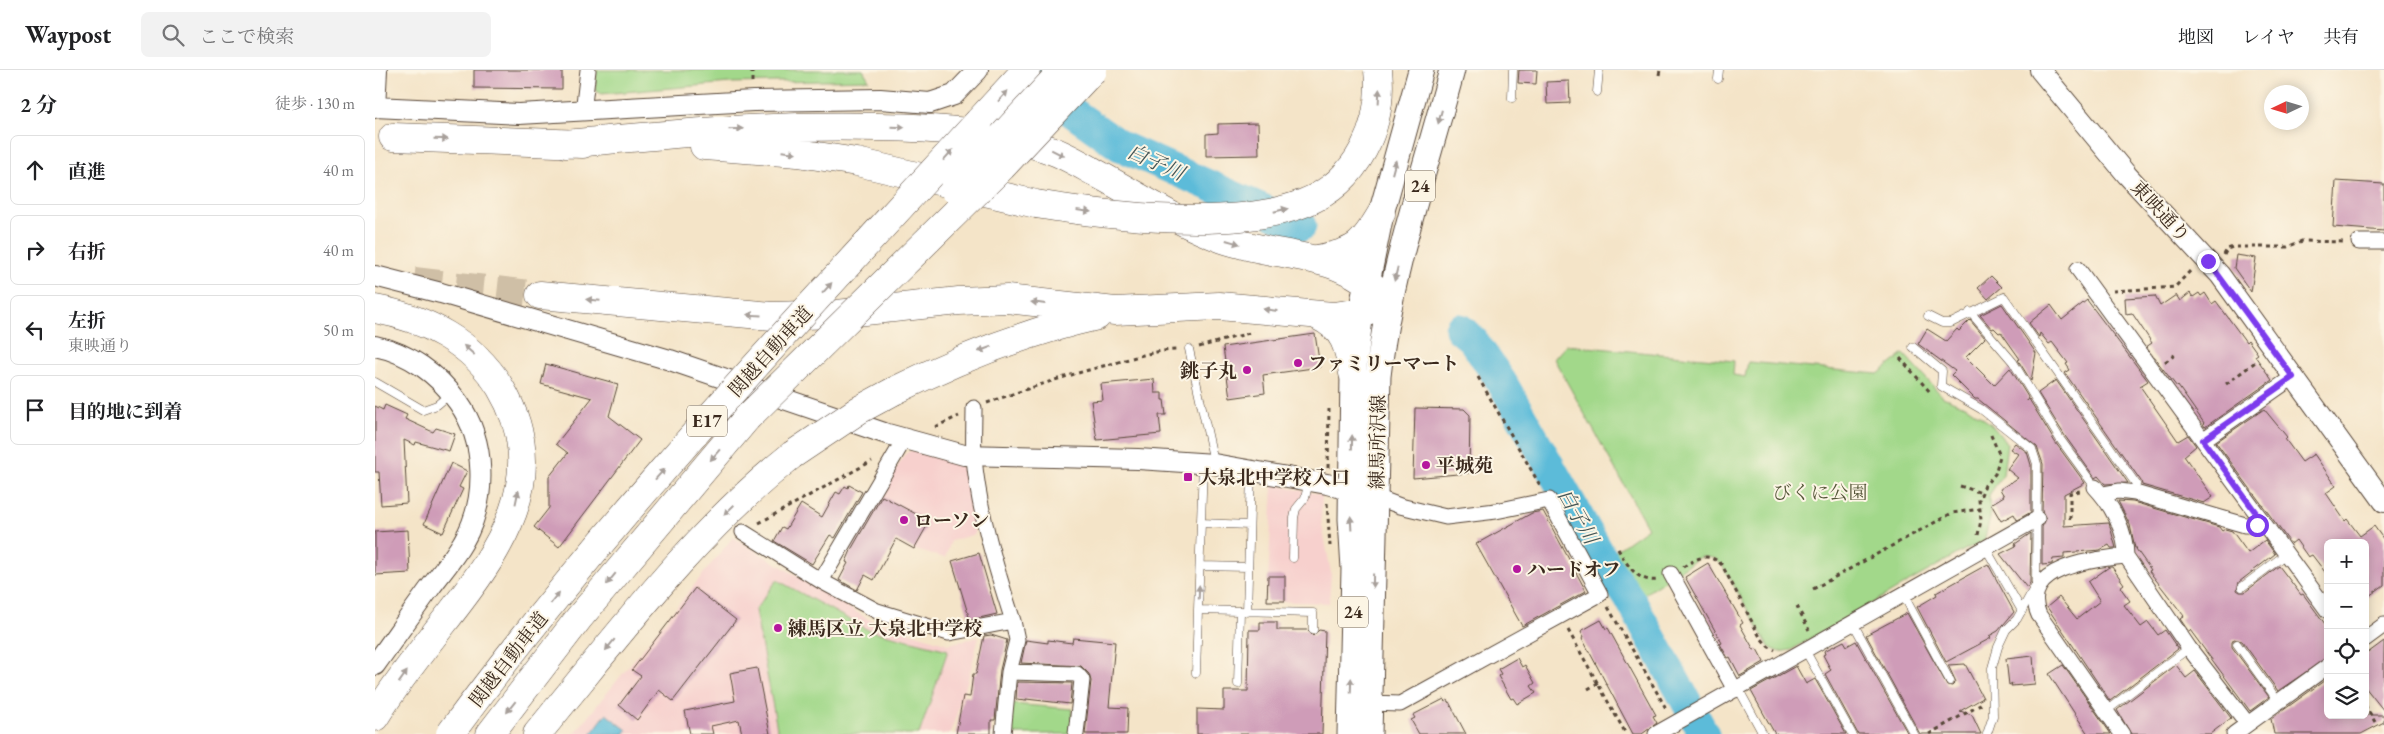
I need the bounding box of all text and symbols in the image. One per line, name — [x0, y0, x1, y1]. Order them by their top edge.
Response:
search box — [141, 12, 491, 57]
text: Waypost — [25, 19, 111, 50]
icon: search — [159, 21, 187, 49]
text: ここで検索 — [199, 24, 294, 49]
text: 地図 — [2178, 25, 2214, 48]
text: レイヤ — [2242, 25, 2295, 48]
text: 共有 — [2323, 25, 2359, 48]
north arrow — [2264, 85, 2309, 130]
one-way arrow — [1376, 88, 1384, 104]
one-way arrow — [997, 89, 1008, 102]
text: 2 分 — [20, 91, 57, 118]
text: 徒歩 · 130 m — [275, 93, 355, 114]
one-way arrow — [1435, 110, 1443, 125]
one-way arrow — [891, 123, 907, 131]
one-way arrow — [728, 124, 744, 132]
one-way arrow — [433, 135, 449, 143]
water label: 白子川 — [1123, 138, 1191, 187]
one-way arrow — [781, 149, 797, 157]
one-way arrow — [1050, 149, 1065, 157]
one-way arrow — [942, 150, 954, 162]
icon: ahead — [21, 156, 49, 184]
text: 直進 — [68, 159, 106, 184]
text: 40 m — [323, 160, 354, 181]
one-way arrow — [1391, 160, 1399, 175]
road number: 24 — [1405, 170, 1435, 202]
street label: 東映通り — [2126, 175, 2196, 248]
one-way arrow — [1273, 206, 1289, 214]
one-way arrow — [1077, 207, 1093, 215]
icon: right — [21, 236, 49, 264]
text: 右折 — [68, 239, 106, 264]
one-way arrow — [1226, 239, 1241, 247]
text: 40 m — [323, 240, 354, 261]
route end — [2197, 250, 2220, 273]
one-way arrow — [1392, 266, 1400, 281]
one-way arrow — [821, 283, 833, 295]
one-way arrow — [584, 296, 600, 304]
one-way arrow — [1030, 299, 1046, 307]
street label: 関越自動車道 — [723, 301, 818, 402]
one-way arrow — [1262, 306, 1278, 314]
text: 左折 — [68, 308, 106, 333]
one-way arrow — [746, 310, 762, 318]
icon: left — [21, 316, 49, 344]
text: 50 m — [323, 320, 354, 341]
text: 東映通り — [68, 335, 132, 356]
one-way arrow — [463, 345, 476, 356]
one-way arrow — [977, 345, 992, 353]
place label: ファミリーマート — [1308, 351, 1460, 376]
marker: ファミリーマート — [1292, 357, 1304, 369]
place label: 銚子丸 — [1180, 358, 1237, 383]
marker: 銚子丸 — [1241, 364, 1253, 376]
street label: 練馬所沢線 — [1364, 394, 1391, 490]
icon: arrive — [21, 396, 49, 424]
text: 目的地に到着 — [68, 399, 182, 424]
road number: E17 — [687, 406, 727, 436]
one-way arrow — [1349, 434, 1357, 450]
one-way arrow — [710, 448, 721, 461]
place label: 平城苑 — [1436, 453, 1493, 478]
marker: 平城苑 — [1420, 459, 1432, 471]
place label: 大泉北中学校入口 — [1198, 465, 1350, 490]
one-way arrow — [654, 468, 665, 481]
marker: 大泉北中学校入口 — [1182, 471, 1194, 483]
park label: びくに公園 — [1772, 480, 1868, 505]
water label: 白子川 — [1552, 484, 1605, 550]
one-way arrow — [513, 490, 521, 505]
one-way arrow — [723, 504, 735, 516]
place label: ローソン — [914, 508, 989, 533]
marker: ローソン — [898, 514, 910, 526]
route start — [2246, 514, 2269, 537]
one-way arrow — [1347, 515, 1355, 531]
map controls — [2324, 539, 2369, 719]
button: + — [2324, 539, 2369, 584]
place label: ハードオフ — [1527, 557, 1621, 582]
marker: ハードオフ — [1511, 563, 1523, 575]
one-way arrow — [605, 573, 617, 585]
one-way arrow — [1369, 573, 1377, 589]
one-way arrow — [1195, 584, 1203, 600]
button: − — [2324, 584, 2369, 629]
one-way arrow — [550, 592, 560, 605]
road number: 24 — [1338, 596, 1368, 628]
street label: 関越自動車道 — [463, 607, 553, 712]
place label: 練馬区立 大泉北中学校 — [788, 616, 983, 641]
marker: 練馬区立 大泉北中学校 — [772, 622, 784, 634]
button: locate — [2324, 629, 2369, 674]
one-way arrow — [604, 638, 615, 651]
one-way arrow — [398, 670, 408, 684]
button: layers — [2324, 674, 2369, 719]
one-way arrow — [1347, 677, 1355, 693]
one-way arrow — [505, 700, 516, 713]

